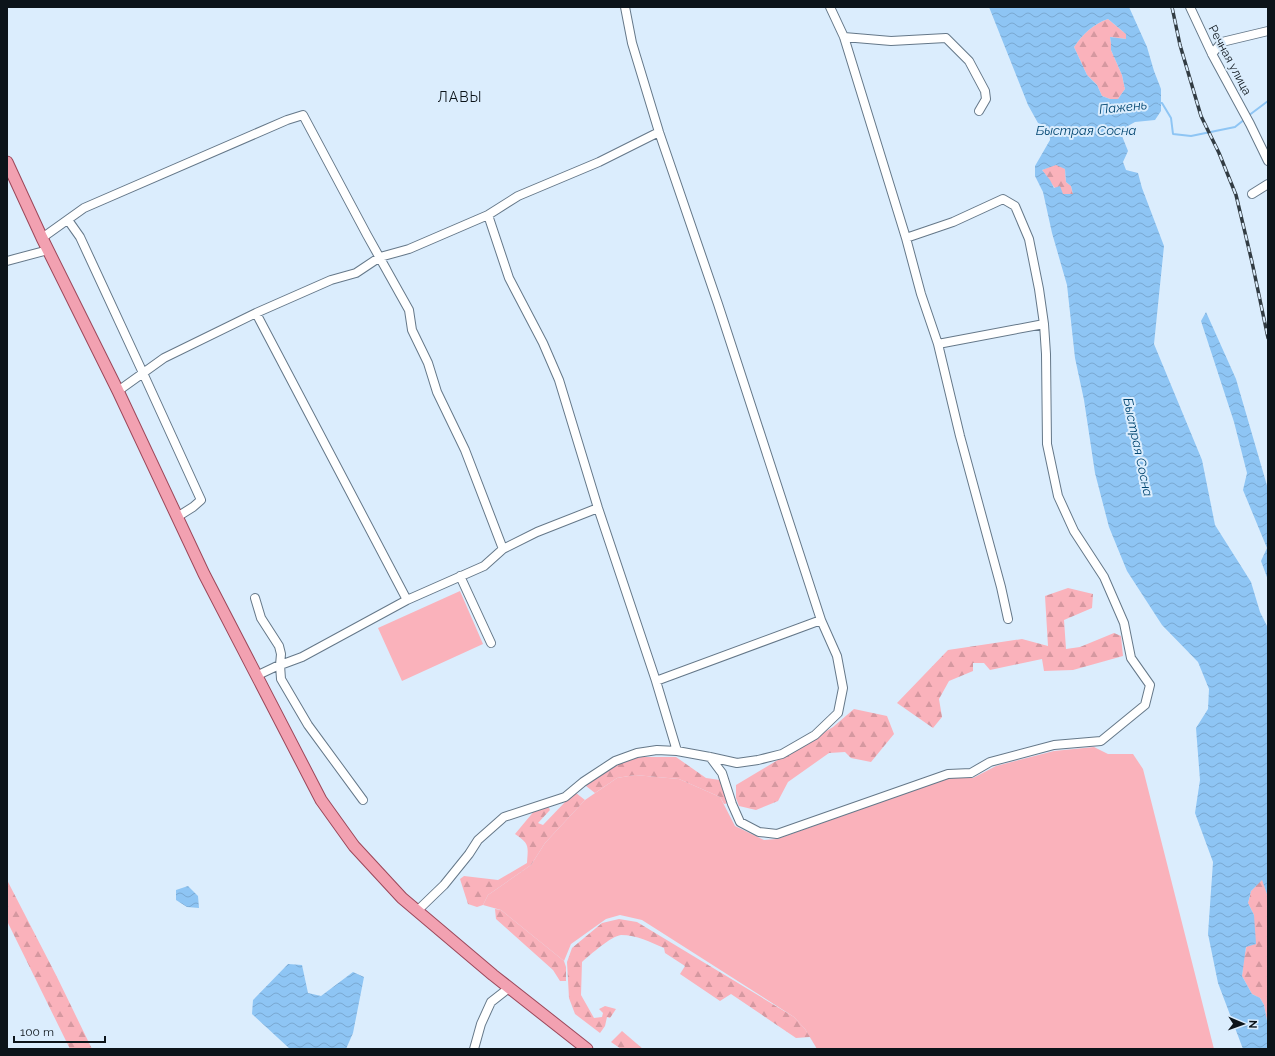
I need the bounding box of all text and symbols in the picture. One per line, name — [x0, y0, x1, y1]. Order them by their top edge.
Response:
street label: Речная улица — [1206, 23, 1254, 97]
district label: ЛАВЫ — [438, 89, 482, 105]
water label: Пажень — [1098, 97, 1148, 117]
water label: Быстрая Сосна — [1036, 123, 1136, 138]
water label: Быстрая Сосна — [1120, 396, 1156, 498]
north arrow — [1223, 1004, 1263, 1044]
scale bar — [14, 1018, 105, 1044]
text: N — [1246, 1020, 1259, 1029]
text: 100 m — [20, 1025, 54, 1039]

